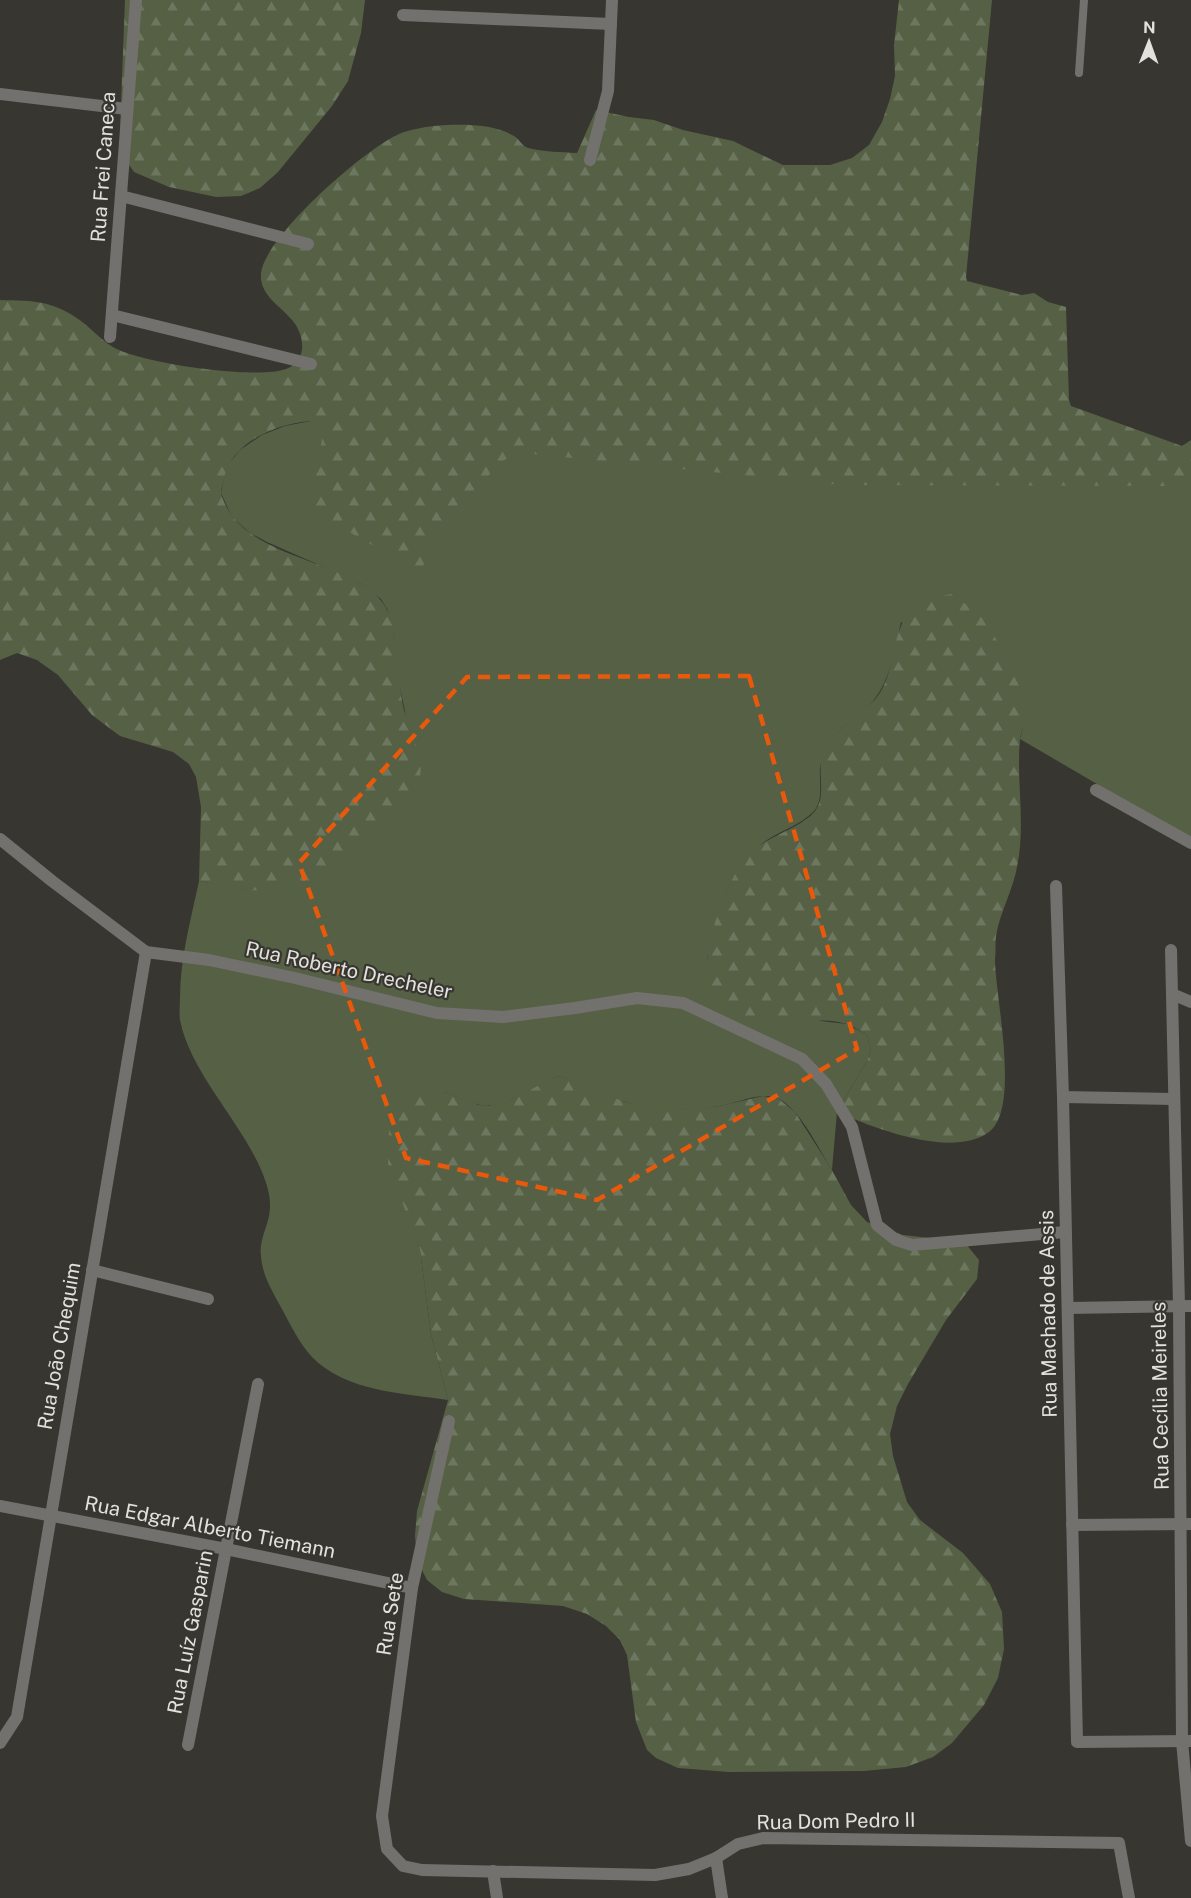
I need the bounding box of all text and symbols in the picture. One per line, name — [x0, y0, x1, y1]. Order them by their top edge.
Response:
north arrow — [1119, 12, 1179, 72]
text: N — [1143, 18, 1156, 37]
street label: Rua Frei Caneca — [86, 91, 120, 243]
street label: Rua Roberto Drecheler — [243, 936, 455, 1004]
street label: Rua Machado de Assis — [1034, 1210, 1062, 1418]
street label: Rua João Chequim — [32, 1260, 86, 1432]
street label: Rua Cecília Meireles — [1146, 1302, 1174, 1490]
street label: Rua Edgar Alberto Tiemann — [83, 1491, 337, 1563]
street label: Rua Luíz Gasparin — [162, 1548, 218, 1716]
street label: Rua Sete — [372, 1571, 408, 1657]
street label: Rua Dom Pedro II — [756, 1808, 916, 1834]

